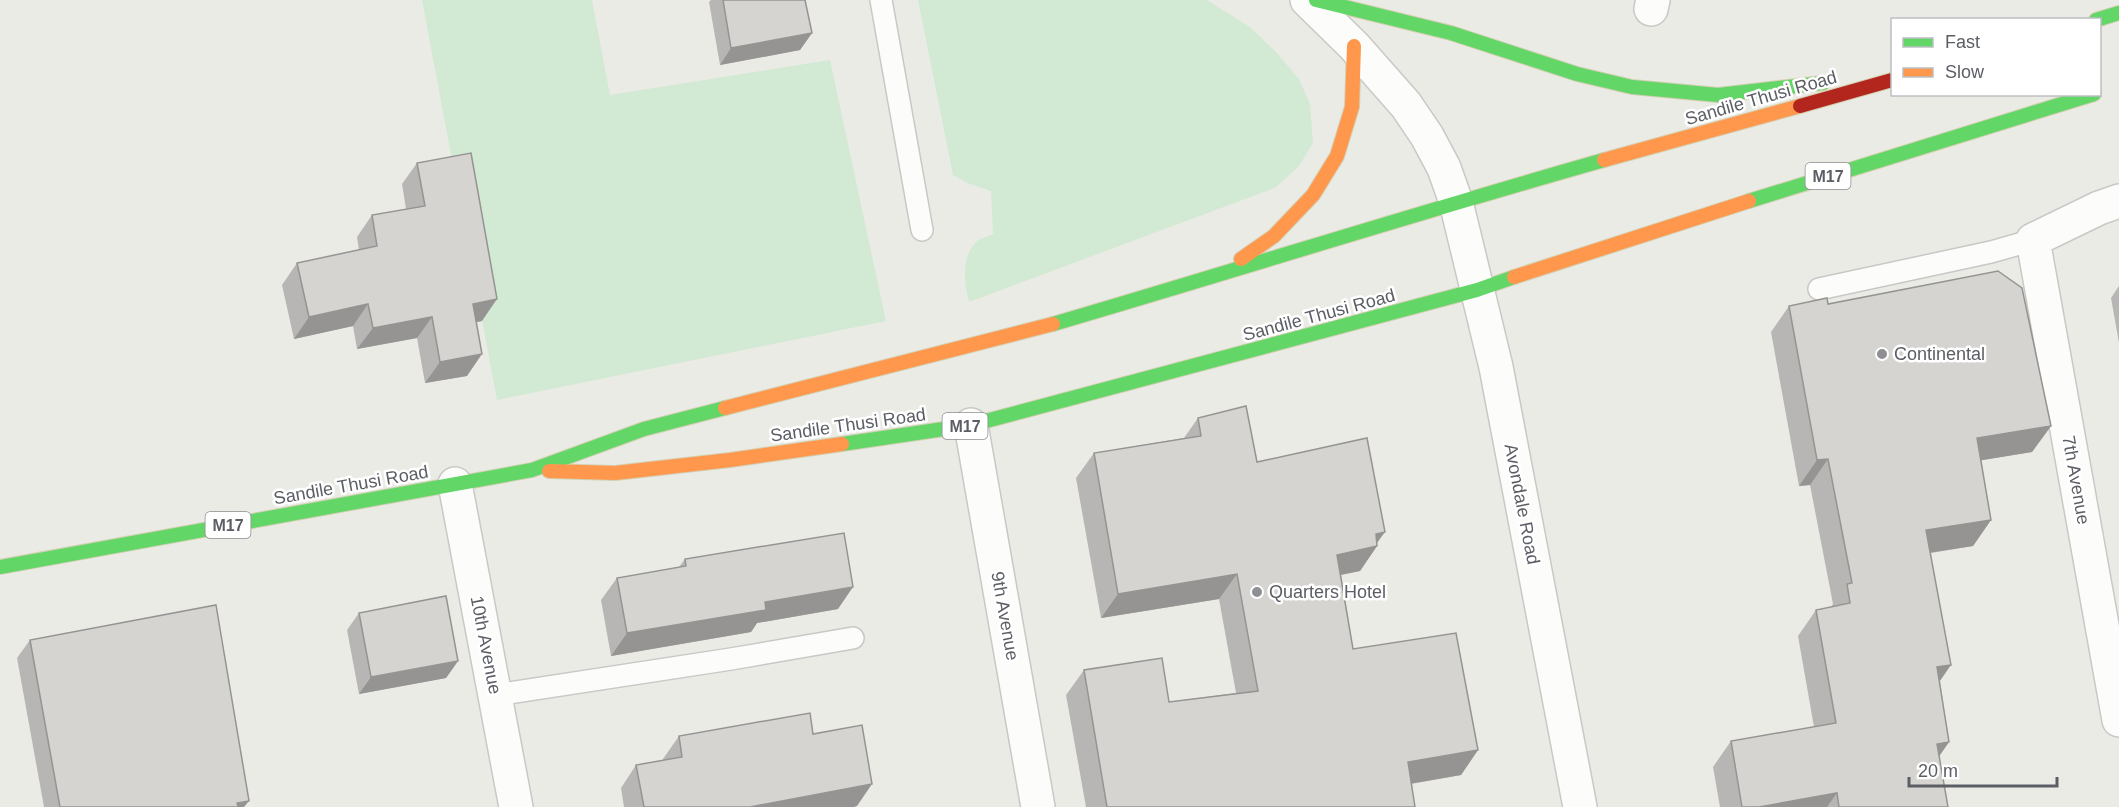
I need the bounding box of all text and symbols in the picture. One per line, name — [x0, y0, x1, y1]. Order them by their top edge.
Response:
legend — [1891, 18, 2101, 96]
text: Fast — [1945, 32, 1980, 52]
text: Slow — [1945, 62, 1985, 82]
street label: Sandile Thusi Road — [1683, 67, 1839, 129]
road number: M17 — [1806, 163, 1850, 189]
street label: Sandile Thusi Road — [1241, 285, 1397, 345]
place label: Continental — [1894, 344, 1985, 364]
marker: Continental — [1875, 347, 1889, 361]
street label: Sandile Thusi Road — [769, 404, 927, 446]
road number: M17 — [942, 413, 988, 439]
street label: 7th Avenue — [2058, 434, 2094, 526]
street label: Avondale Road — [1500, 442, 1544, 566]
street label: Sandile Thusi Road — [272, 462, 430, 508]
road number: M17 — [206, 512, 250, 538]
street label: 9th Avenue — [987, 570, 1023, 662]
place label: Quarters Hotel — [1269, 582, 1386, 602]
marker: Quarters Hotel — [1250, 585, 1264, 599]
street label: 10th Avenue — [467, 594, 505, 696]
scale bar — [1909, 750, 2058, 788]
text: 20 m — [1918, 761, 1958, 781]

